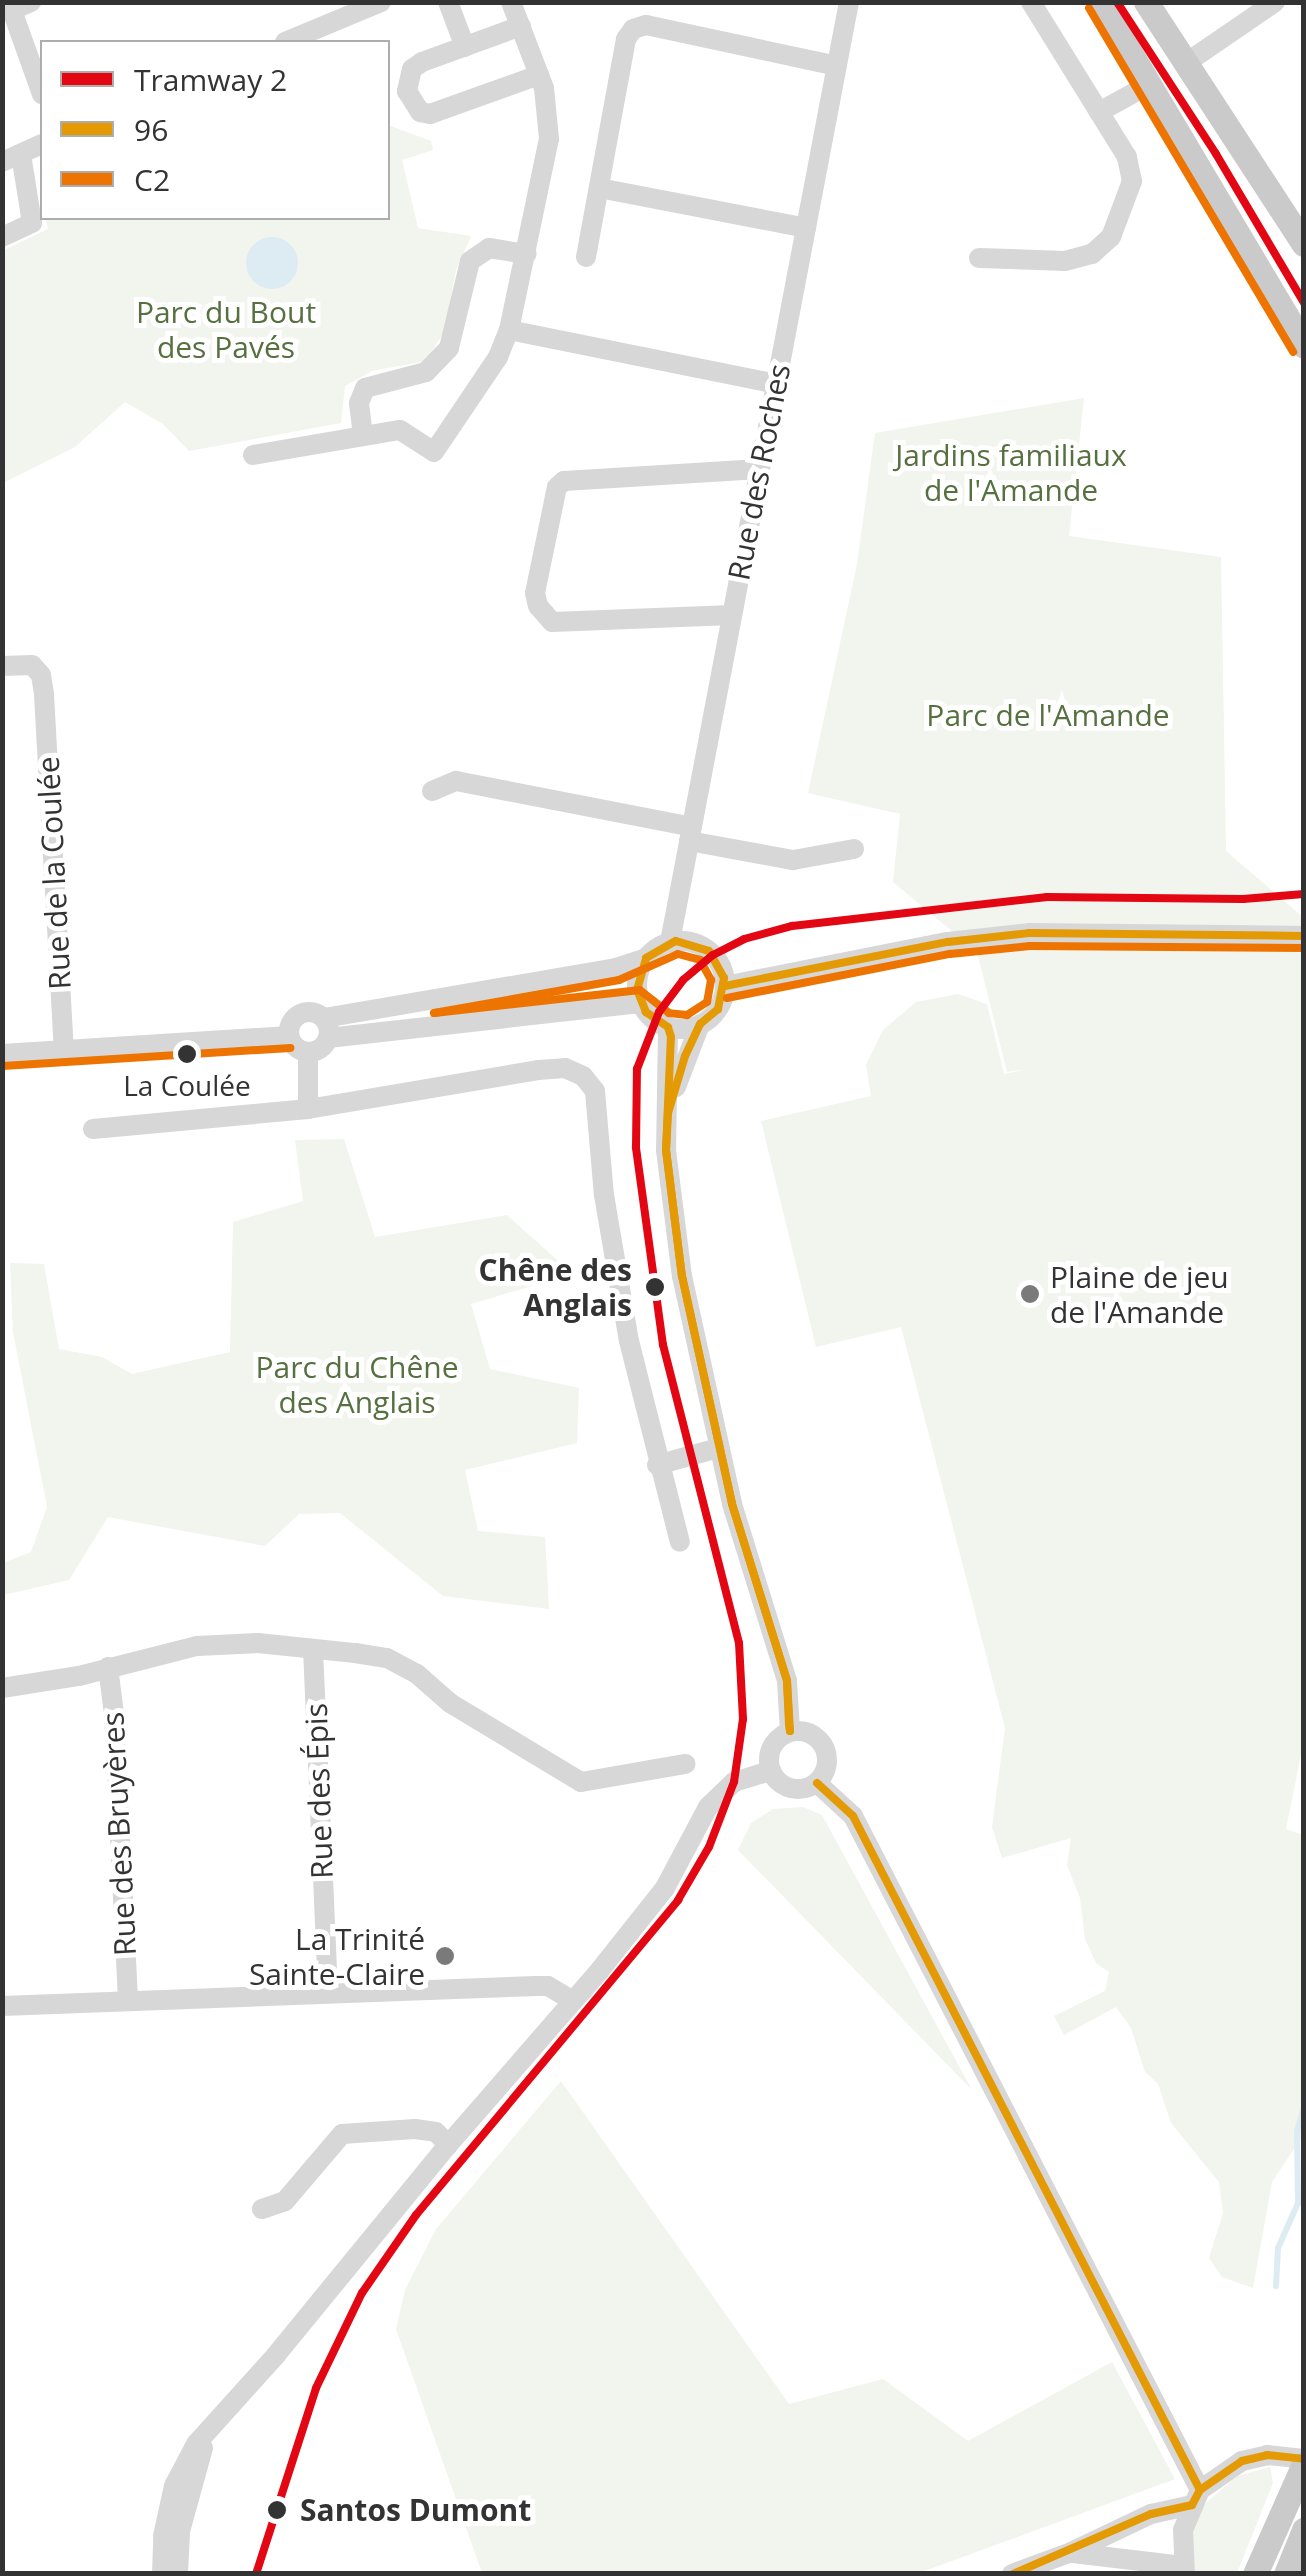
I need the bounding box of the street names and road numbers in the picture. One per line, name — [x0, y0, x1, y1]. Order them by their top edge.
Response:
street label: Rue des Roches — [720, 361, 798, 583]
street label: Rue de la Coulée — [30, 756, 78, 990]
street label: Rue des Épis — [298, 1703, 340, 1879]
street label: Rue des Bruyères — [95, 1711, 143, 1957]

